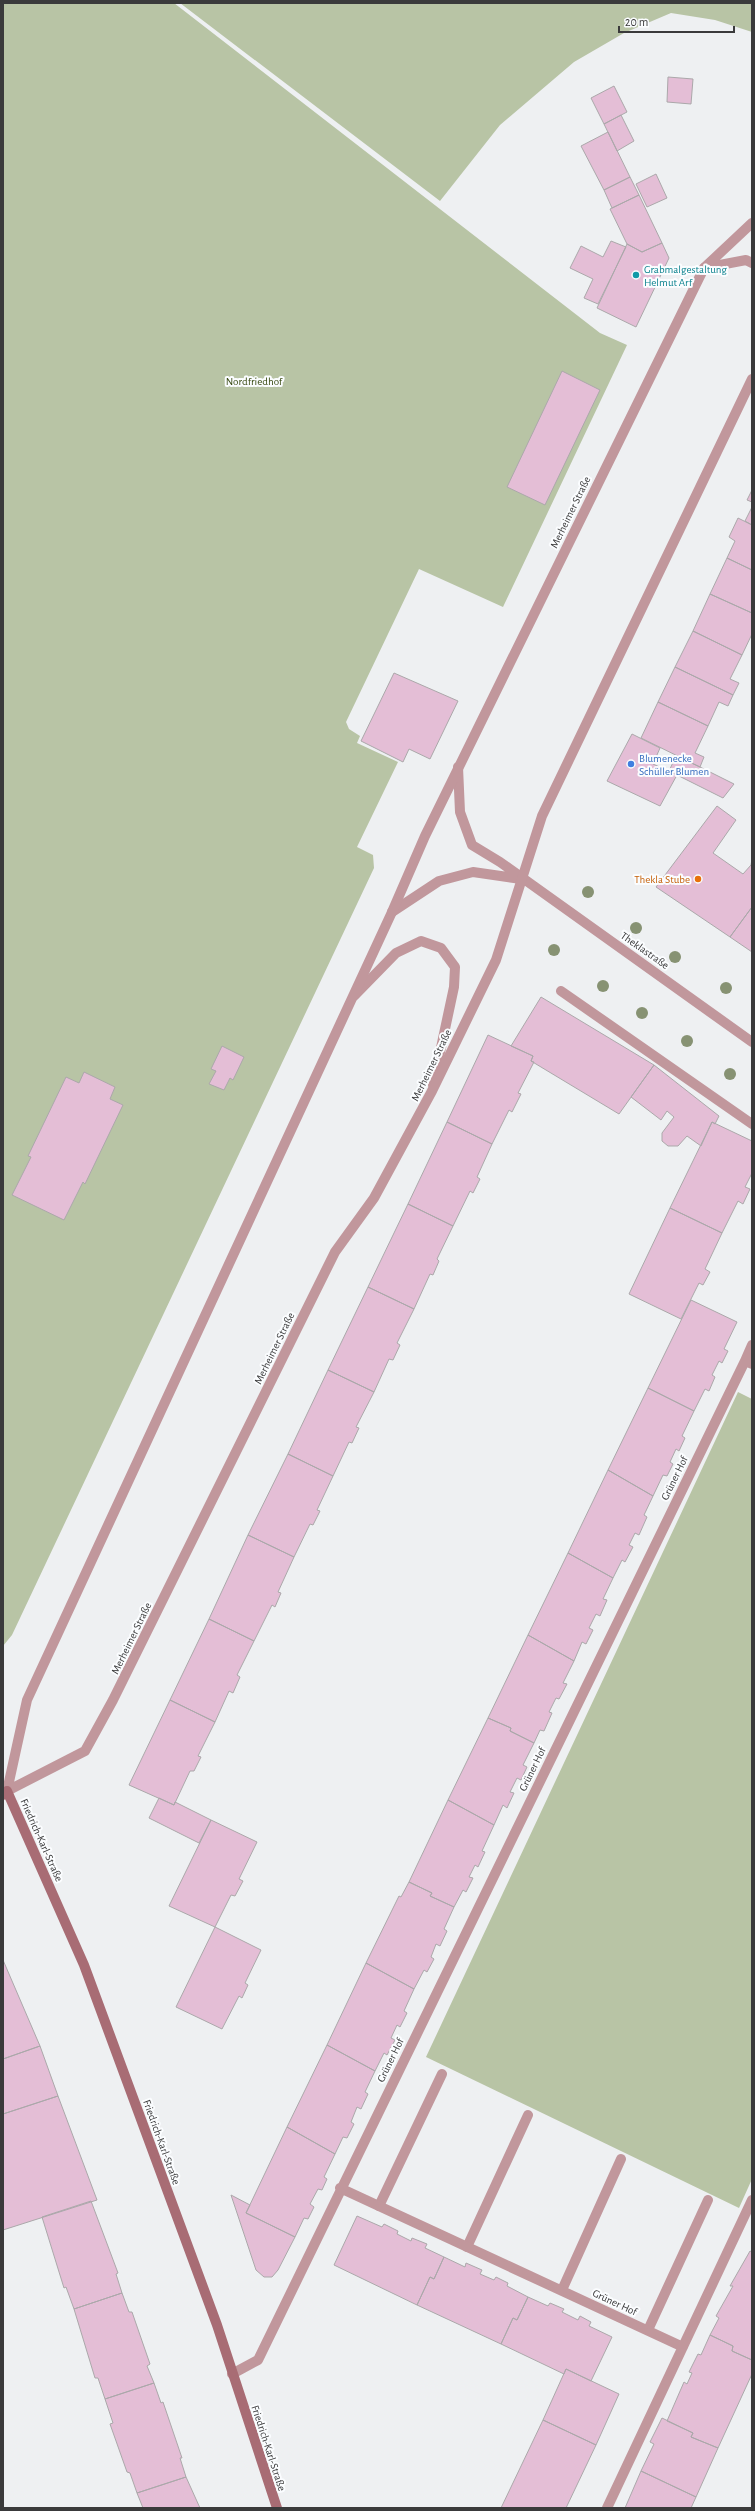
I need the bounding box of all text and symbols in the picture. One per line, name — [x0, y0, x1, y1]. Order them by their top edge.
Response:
scale bar — [619, 8, 734, 34]
text: 20 m — [625, 16, 648, 28]
place label: Grabmalgestaltung Helmut Arf — [644, 264, 728, 288]
marker: Grabmalgestaltung Helmut Arf — [631, 270, 641, 280]
park label: Nordfriedhof — [226, 376, 283, 387]
street label: Merheimer Straße — [548, 475, 593, 550]
place label: Blumenecke Schüller Blumen — [639, 753, 709, 777]
marker: Blumenecke Schüller Blumen — [626, 759, 636, 769]
place label: Thekla Stube — [634, 874, 690, 885]
marker: Thekla Stube — [693, 874, 703, 884]
street label: Theklastraße — [619, 930, 671, 971]
street label: Merheimer Straße — [409, 1028, 454, 1103]
street label: Merheimer Straße — [252, 1311, 297, 1386]
street label: Grüner Hof — [659, 1454, 690, 1502]
street label: Merheimer Straße — [109, 1601, 154, 1676]
street label: Grüner Hof — [517, 1745, 548, 1793]
street label: Friedrich-Karl-Straße — [18, 1797, 65, 1883]
street label: Grüner Hof — [375, 2036, 406, 2084]
street label: Friedrich-Karl-Straße — [141, 2098, 182, 2186]
street label: Grüner Hof — [591, 2287, 639, 2318]
street label: Friedrich-Karl-Straße — [249, 2404, 288, 2492]

